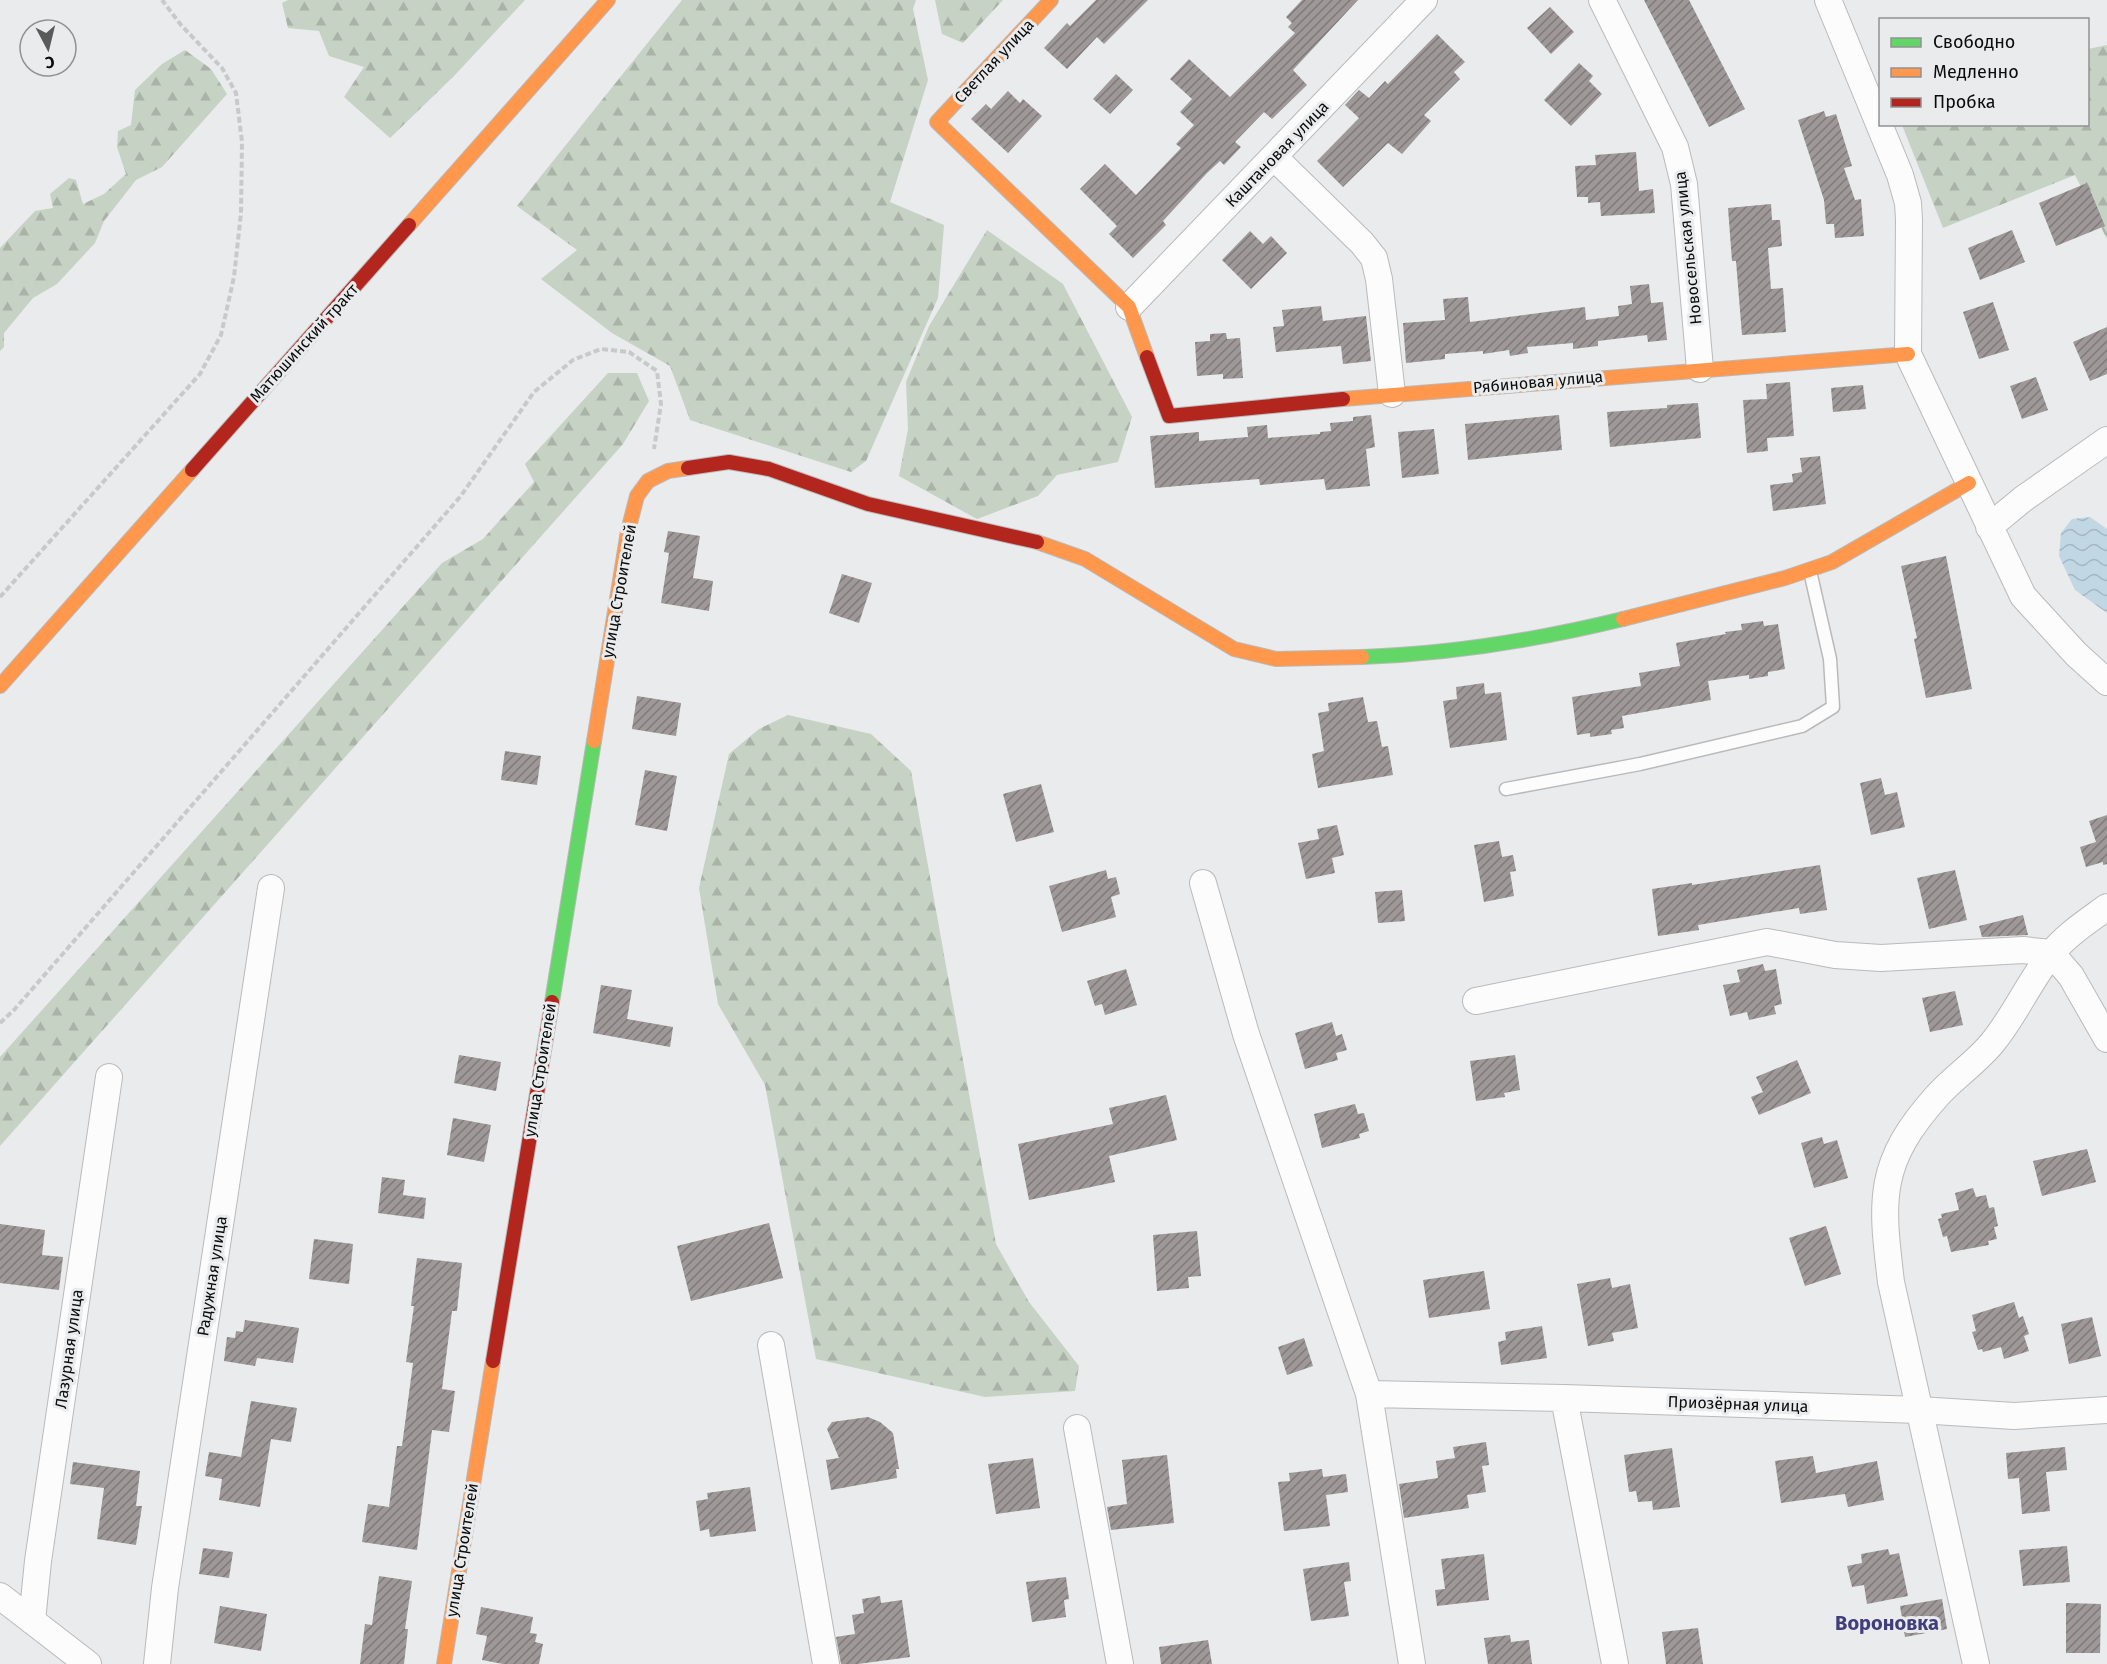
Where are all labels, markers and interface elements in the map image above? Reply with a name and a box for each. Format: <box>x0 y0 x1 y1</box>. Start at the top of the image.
street label: Светлая улица <box>950 15 1038 107</box>
north arrow <box>18 18 78 78</box>
legend <box>1879 18 2089 126</box>
text: Свободно <box>1933 31 2015 53</box>
text: С <box>43 52 55 72</box>
text: Медленно <box>1933 61 2019 83</box>
text: Пробка <box>1933 91 1996 113</box>
street label: Каштановая улица <box>1222 97 1332 211</box>
street label: Новосельская улица <box>1671 170 1705 326</box>
street label: Матюшинский тракт <box>246 279 363 406</box>
street label: Рябиновая улица <box>1472 367 1604 397</box>
street label: улица Строителей <box>598 523 640 659</box>
street label: улица Строителей <box>520 1002 560 1138</box>
street label: Радужная улица <box>193 1215 231 1337</box>
street label: Лазурная улица <box>51 1288 87 1410</box>
street label: Приозёрная улица <box>1667 1392 1809 1416</box>
street label: улица Строителей <box>442 1482 482 1618</box>
district label: Вороновка <box>1835 1611 1939 1635</box>

